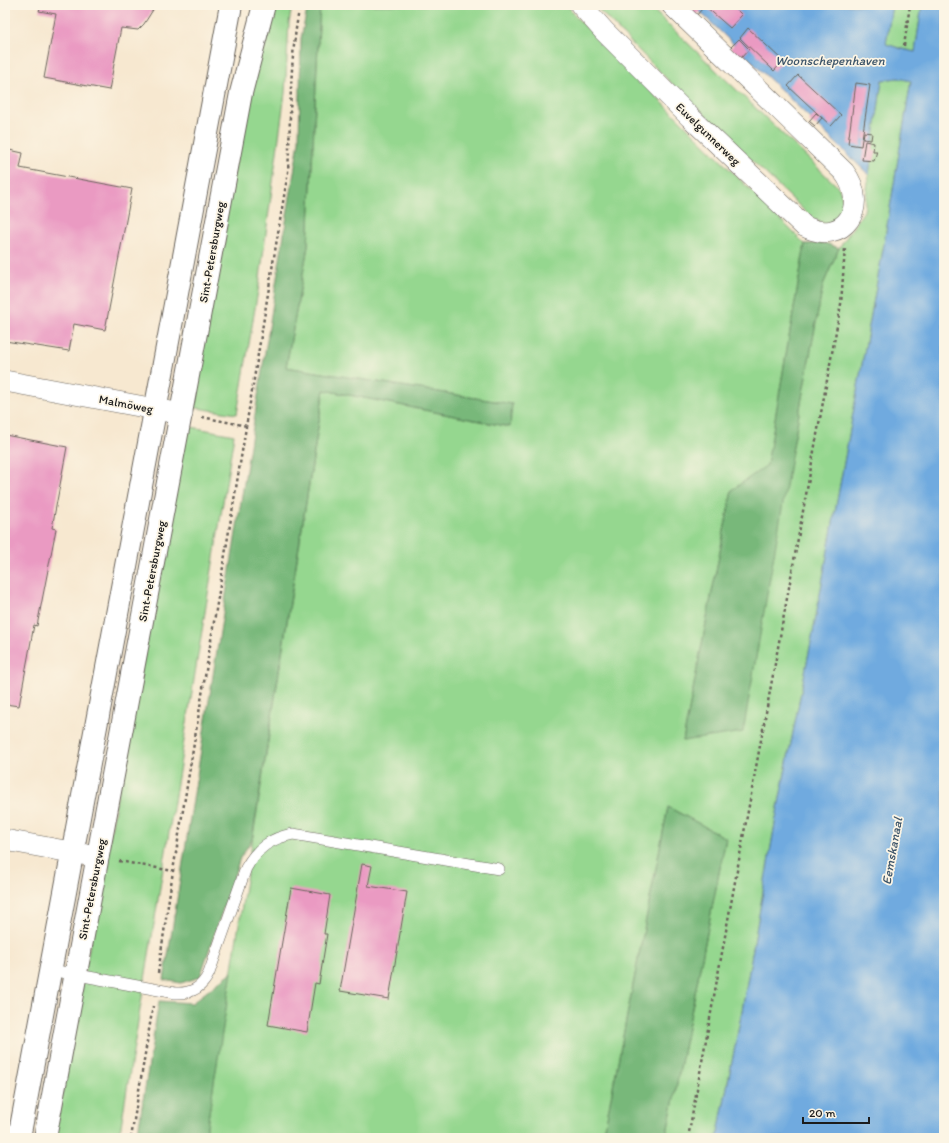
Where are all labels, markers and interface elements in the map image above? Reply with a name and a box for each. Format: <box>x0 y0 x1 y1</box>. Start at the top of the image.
water label: Woonschepenhaven <box>775 53 885 68</box>
street label: Euvelgunnerweg <box>673 100 744 169</box>
street label: Sint-Petersburgweg <box>196 199 228 304</box>
street label: Malmöweg <box>98 392 155 416</box>
street label: Sint-Petersburgweg <box>135 518 169 623</box>
water label: Eemskanaal <box>879 815 905 886</box>
street label: Sint-Petersburgweg <box>75 836 109 941</box>
scale bar <box>803 1099 869 1125</box>
text: 20 m <box>809 1106 836 1120</box>

